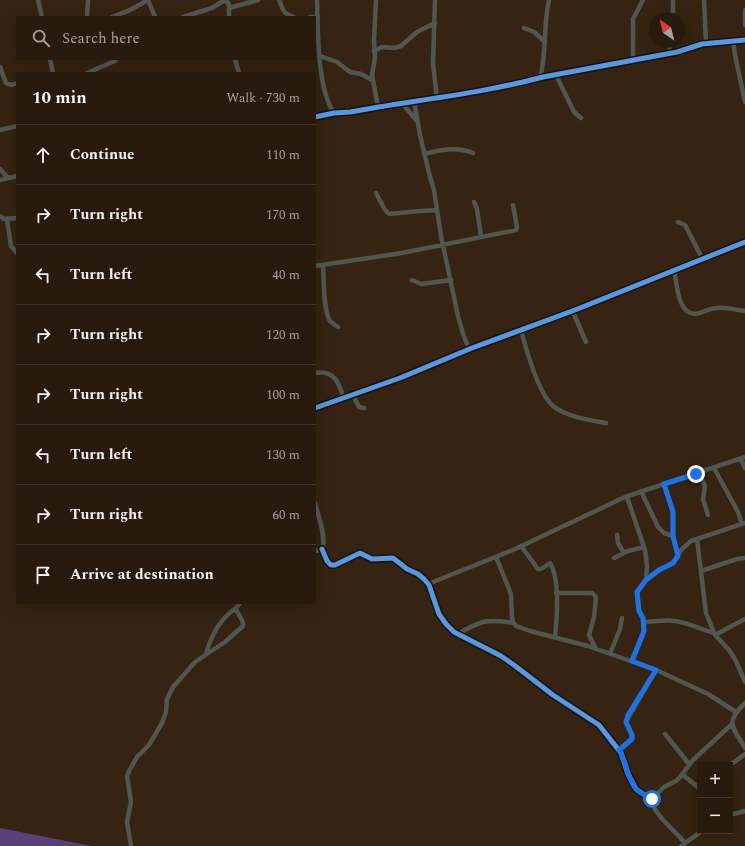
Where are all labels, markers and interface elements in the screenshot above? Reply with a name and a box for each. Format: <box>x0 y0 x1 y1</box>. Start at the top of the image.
north arrow <box>649 12 685 48</box>
search box <box>16 16 316 60</box>
icon: search <box>30 27 52 49</box>
text: Search here <box>62 27 140 50</box>
text: 10 min <box>32 85 87 111</box>
text: Walk · 730 m <box>226 88 300 108</box>
text: Continue <box>70 143 135 166</box>
icon: ahead <box>32 144 54 166</box>
text: 110 m <box>266 145 300 165</box>
text: Turn right <box>70 203 143 226</box>
icon: right <box>32 204 54 226</box>
text: 170 m <box>266 205 300 225</box>
text: Turn left <box>70 263 132 286</box>
icon: left <box>32 264 54 286</box>
text: 40 m <box>273 265 300 285</box>
text: Turn right <box>70 323 143 346</box>
icon: right <box>32 324 54 346</box>
text: 120 m <box>266 325 300 345</box>
text: Turn right <box>70 383 143 406</box>
icon: right <box>32 384 54 406</box>
text: 100 m <box>266 385 300 405</box>
text: Turn left <box>70 443 132 466</box>
icon: left <box>32 444 54 466</box>
text: 130 m <box>266 445 300 465</box>
route end <box>687 465 705 483</box>
text: Turn right <box>70 503 143 526</box>
icon: right <box>32 504 54 526</box>
text: 60 m <box>273 505 300 525</box>
text: Arrive at destination <box>70 563 214 586</box>
icon: arrive <box>32 564 54 586</box>
map controls <box>697 762 733 834</box>
button: + <box>697 762 733 798</box>
route start <box>643 790 661 808</box>
button: − <box>697 798 733 834</box>

